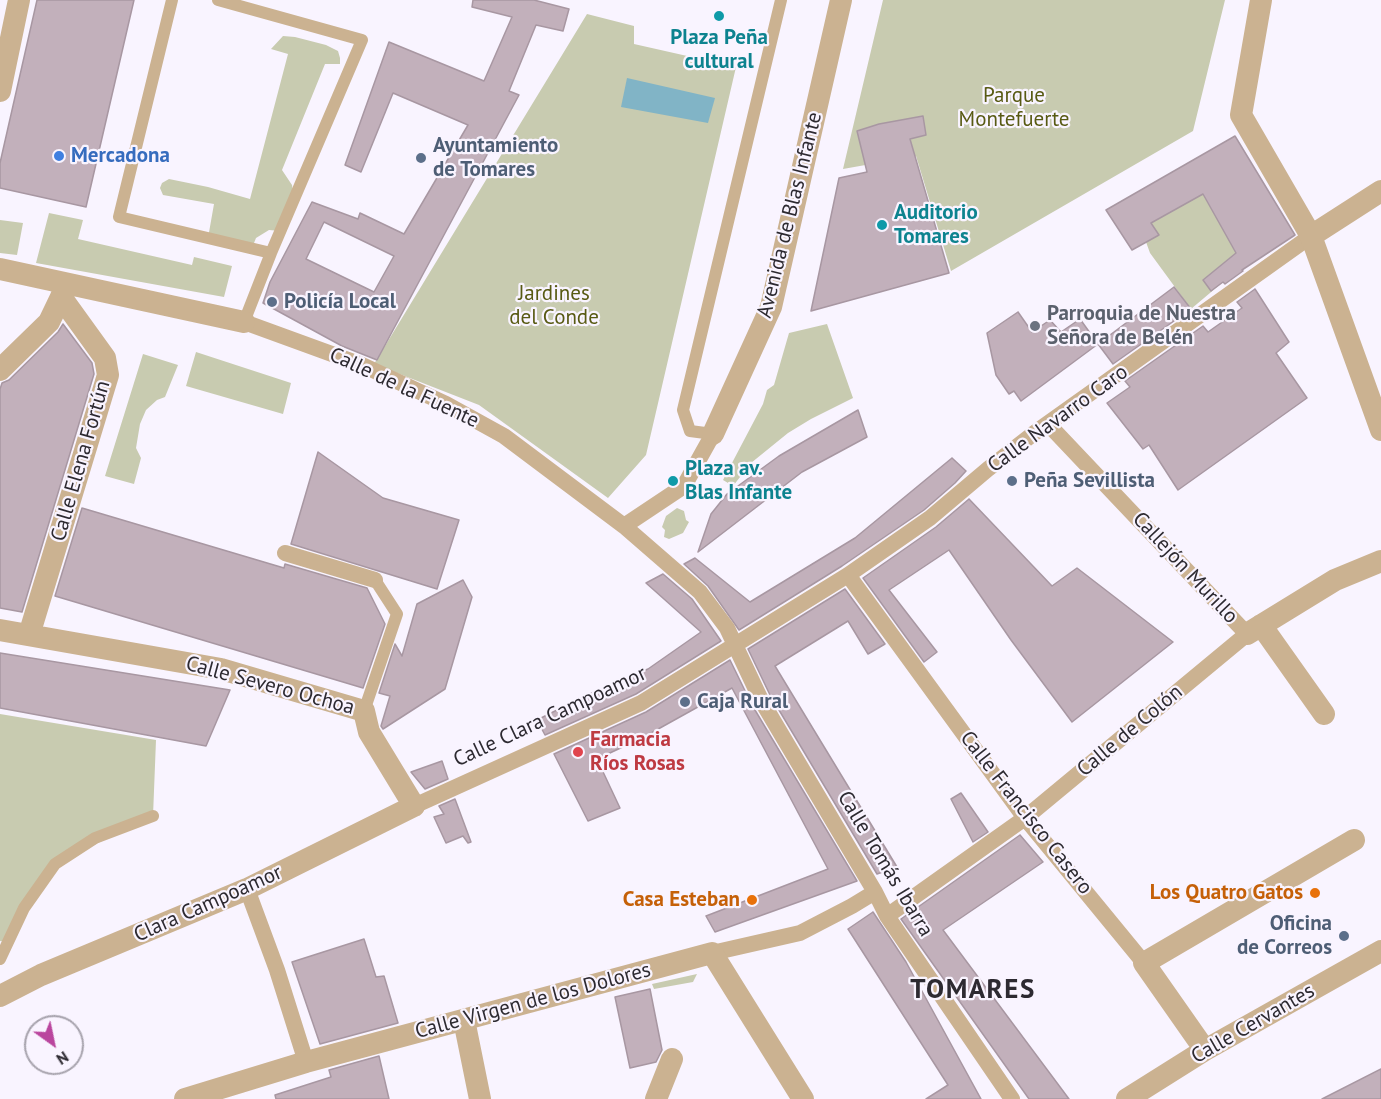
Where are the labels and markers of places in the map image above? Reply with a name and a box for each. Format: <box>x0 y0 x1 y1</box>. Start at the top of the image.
marker: Plaza Peña cultural <box>712 9 726 23</box>
place label: Plaza Peña cultural <box>670 25 768 75</box>
place label: Ayuntamiento de Tomares <box>433 133 558 183</box>
place label: Mercadona <box>71 143 170 169</box>
marker: Mercadona <box>52 149 66 163</box>
marker: Ayuntamiento de Tomares <box>414 151 428 165</box>
place label: Auditorio Tomares <box>894 200 978 250</box>
marker: Auditorio Tomares <box>875 218 889 232</box>
place label: Policía Local <box>284 289 396 315</box>
marker: Policía Local <box>265 295 279 309</box>
place label: Parroquia de Nuestra Señora de Belén <box>1047 301 1236 351</box>
marker: Parroquia de Nuestra Señora de Belén <box>1028 319 1042 333</box>
place label: Plaza av. Blas Infante <box>685 456 792 506</box>
place label: Peña Sevillista <box>1024 468 1155 494</box>
marker: Plaza av. Blas Infante <box>666 474 680 488</box>
marker: Peña Sevillista <box>1005 474 1019 488</box>
place label: Caja Rural <box>697 689 788 715</box>
marker: Caja Rural <box>678 695 692 709</box>
place label: Farmacia Ríos Rosas <box>590 727 685 777</box>
marker: Farmacia Ríos Rosas <box>571 745 585 759</box>
place label: Los Quatro Gatos <box>1150 880 1303 906</box>
marker: Los Quatro Gatos <box>1308 886 1322 900</box>
place label: Casa Esteban <box>623 887 740 913</box>
marker: Casa Esteban <box>745 893 759 907</box>
place label: Oficina de Correos <box>1237 911 1332 961</box>
marker: Oficina de Correos <box>1337 929 1351 943</box>

